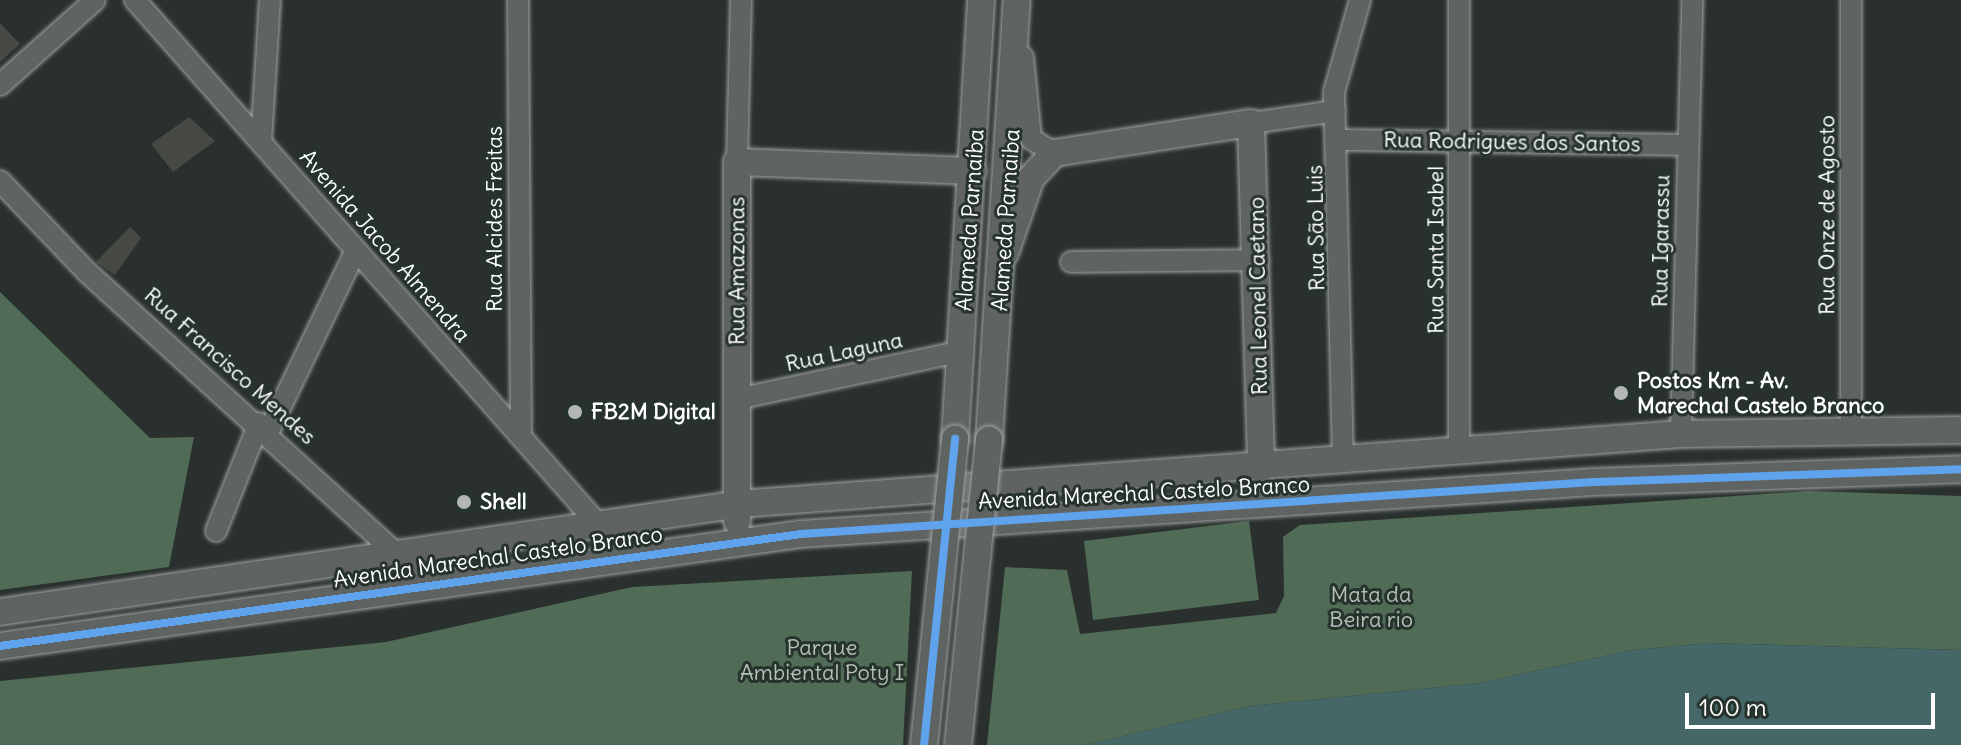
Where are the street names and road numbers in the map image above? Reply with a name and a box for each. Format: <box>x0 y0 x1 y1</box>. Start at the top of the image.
street label: Rua Onze de Agosto <box>1814 115 1840 315</box>
street label: Rua Alcides Freitas <box>482 126 508 312</box>
street label: Rua Rodrigues dos Santos <box>1383 127 1641 157</box>
street label: Alameda Parnaíba <box>950 128 990 312</box>
street label: Alameda Parnaiba <box>986 128 1026 312</box>
street label: Avenida Jacob Almendra <box>294 144 476 348</box>
street label: Rua São Luis <box>1302 165 1330 291</box>
street label: Rua Santa Isabel <box>1423 166 1449 334</box>
street label: Rua Igarassu <box>1647 174 1675 308</box>
street label: Rua Amazonas <box>724 197 750 345</box>
street label: Rua Leonel Caetano <box>1243 197 1273 395</box>
street label: Rua Francisco Mendes <box>139 282 321 450</box>
street label: Rua Laguna <box>783 327 905 377</box>
street label: Avenida Marechal Castelo Branco <box>977 471 1311 515</box>
street label: Avenida Marechal Castelo Branco <box>332 521 664 593</box>

